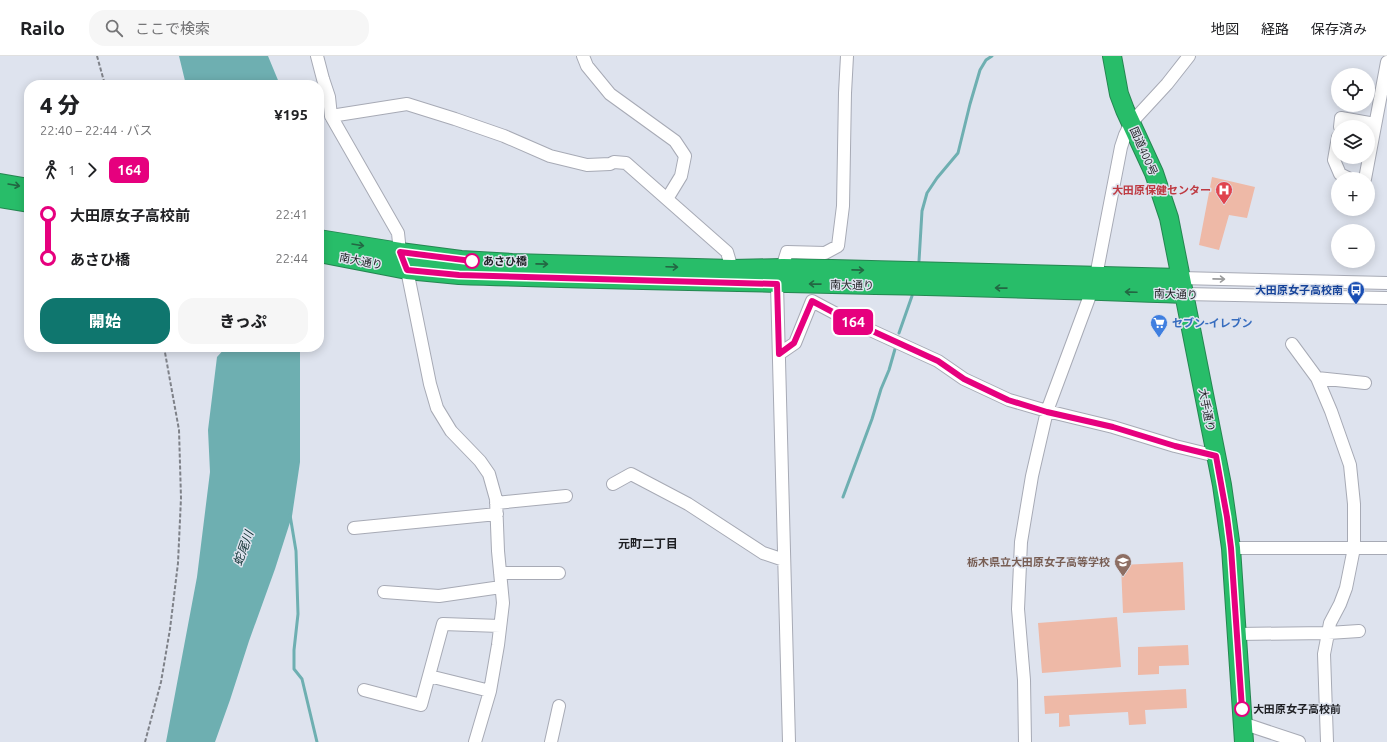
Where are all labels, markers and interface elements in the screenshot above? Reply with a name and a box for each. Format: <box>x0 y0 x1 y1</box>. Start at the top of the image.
search box <box>89 10 369 46</box>
text: Railo <box>20 17 65 39</box>
icon: search <box>103 17 125 39</box>
text: ここで検索 <box>135 20 210 37</box>
text: 地図 <box>1211 21 1239 37</box>
text: 経路 <box>1261 21 1289 37</box>
text: 保存済み <box>1311 21 1367 37</box>
map controls <box>1331 68 1375 268</box>
button: locate <box>1331 68 1375 112</box>
text: 4 分 <box>40 92 80 117</box>
text: ¥195 <box>274 106 308 123</box>
button: layers <box>1331 120 1375 164</box>
text: 22:40 – 22:44 · バス <box>40 123 153 137</box>
street label: 国道400号 <box>1128 125 1160 177</box>
icon: walk <box>40 159 62 181</box>
icon: forward <box>81 159 103 181</box>
text: 164 <box>117 162 141 178</box>
text: 1 <box>68 163 75 177</box>
button: + <box>1331 172 1375 216</box>
hospital icon: 大田原保健センター <box>1214 180 1234 205</box>
one-way arrow <box>8 181 21 189</box>
place label: 大田原保健センター <box>1112 184 1211 196</box>
text: 大田原女子高校前 <box>70 207 190 224</box>
text: 22:41 <box>275 207 308 221</box>
button: − <box>1331 224 1375 268</box>
one-way arrow <box>351 242 364 250</box>
text: あさひ橋 <box>70 251 130 268</box>
text: 22:44 <box>275 251 308 265</box>
street label: 南大通り <box>338 251 384 271</box>
marker: あさひ橋 <box>464 253 480 269</box>
place label: あさひ橋 <box>483 255 527 267</box>
one-way arrow <box>535 260 548 268</box>
one-way arrow <box>665 263 678 271</box>
one-way arrow <box>851 266 864 273</box>
one-way arrow <box>1212 275 1225 283</box>
street label: 南大通り <box>830 279 874 291</box>
bus stop icon: 大田原女子高校南 <box>1346 280 1366 305</box>
one-way arrow <box>809 281 822 288</box>
place label: 大田原女子高校南 <box>1255 284 1343 296</box>
one-way arrow <box>995 285 1008 292</box>
street label: 南大通り <box>1154 287 1198 301</box>
one-way arrow <box>1125 288 1138 296</box>
button: 開始 <box>40 298 170 344</box>
button: きっぷ <box>178 298 308 344</box>
line badge: 164 <box>830 309 876 335</box>
supermarket icon: セブン-イレブン <box>1149 313 1169 338</box>
text: 164 <box>841 314 865 330</box>
place label: セブン-イレブン <box>1172 317 1253 329</box>
street label: 大手通り <box>1197 387 1217 433</box>
water label: 蛇尾川 <box>231 527 256 567</box>
district label: 元町二丁目 <box>618 537 678 550</box>
school or university icon: 栃木県立大田原女子高等学校 <box>1113 552 1133 577</box>
place label: 栃木県立大田原女子高等学校 <box>967 556 1110 568</box>
marker: 大田原女子高校前 <box>1234 701 1250 717</box>
place label: 大田原女子高校前 <box>1253 703 1341 715</box>

